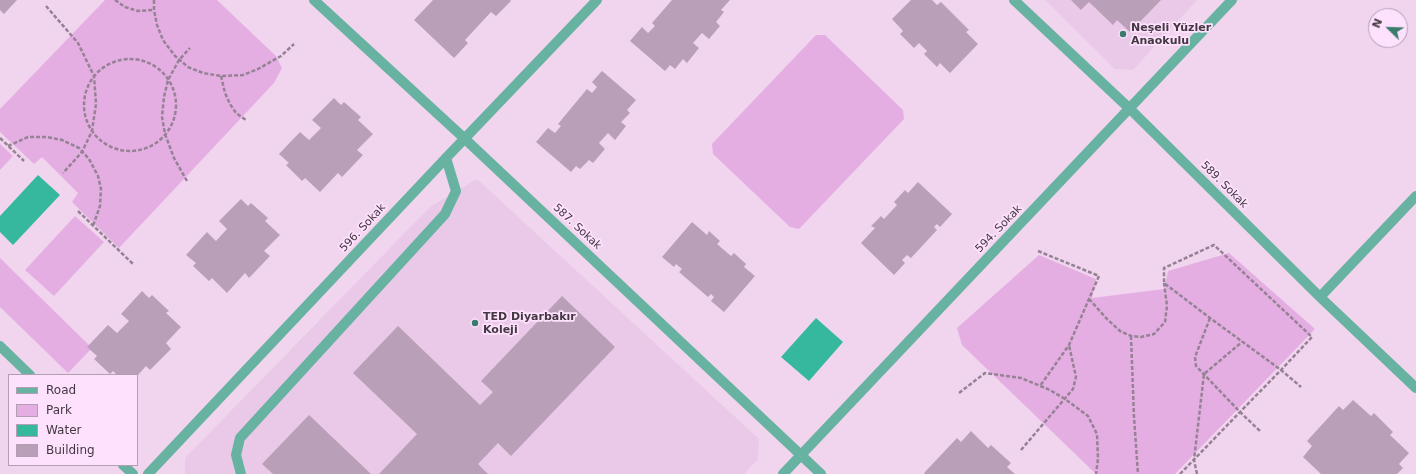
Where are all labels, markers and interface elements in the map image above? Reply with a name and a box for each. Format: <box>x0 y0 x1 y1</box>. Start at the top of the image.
north arrow <box>1368 8 1408 48</box>
text: N <box>1370 17 1385 30</box>
place label: Neşeli Yüzler Anaokulu <box>1131 21 1211 47</box>
marker: Neşeli Yüzler Anaokulu <box>1118 29 1128 39</box>
street label: 589. Sokak <box>1198 159 1250 211</box>
street label: 596. Sokak <box>337 201 389 255</box>
street label: 587. Sokak <box>550 201 604 253</box>
street label: 594. Sokak <box>973 202 1025 256</box>
place label: TED Diyarbakır Koleji <box>483 310 576 336</box>
marker: TED Diyarbakır Koleji <box>470 318 480 328</box>
legend <box>8 374 138 466</box>
text: Road <box>46 383 76 397</box>
text: Park <box>46 403 72 417</box>
text: Water <box>46 423 81 437</box>
text: Building <box>46 443 95 457</box>

